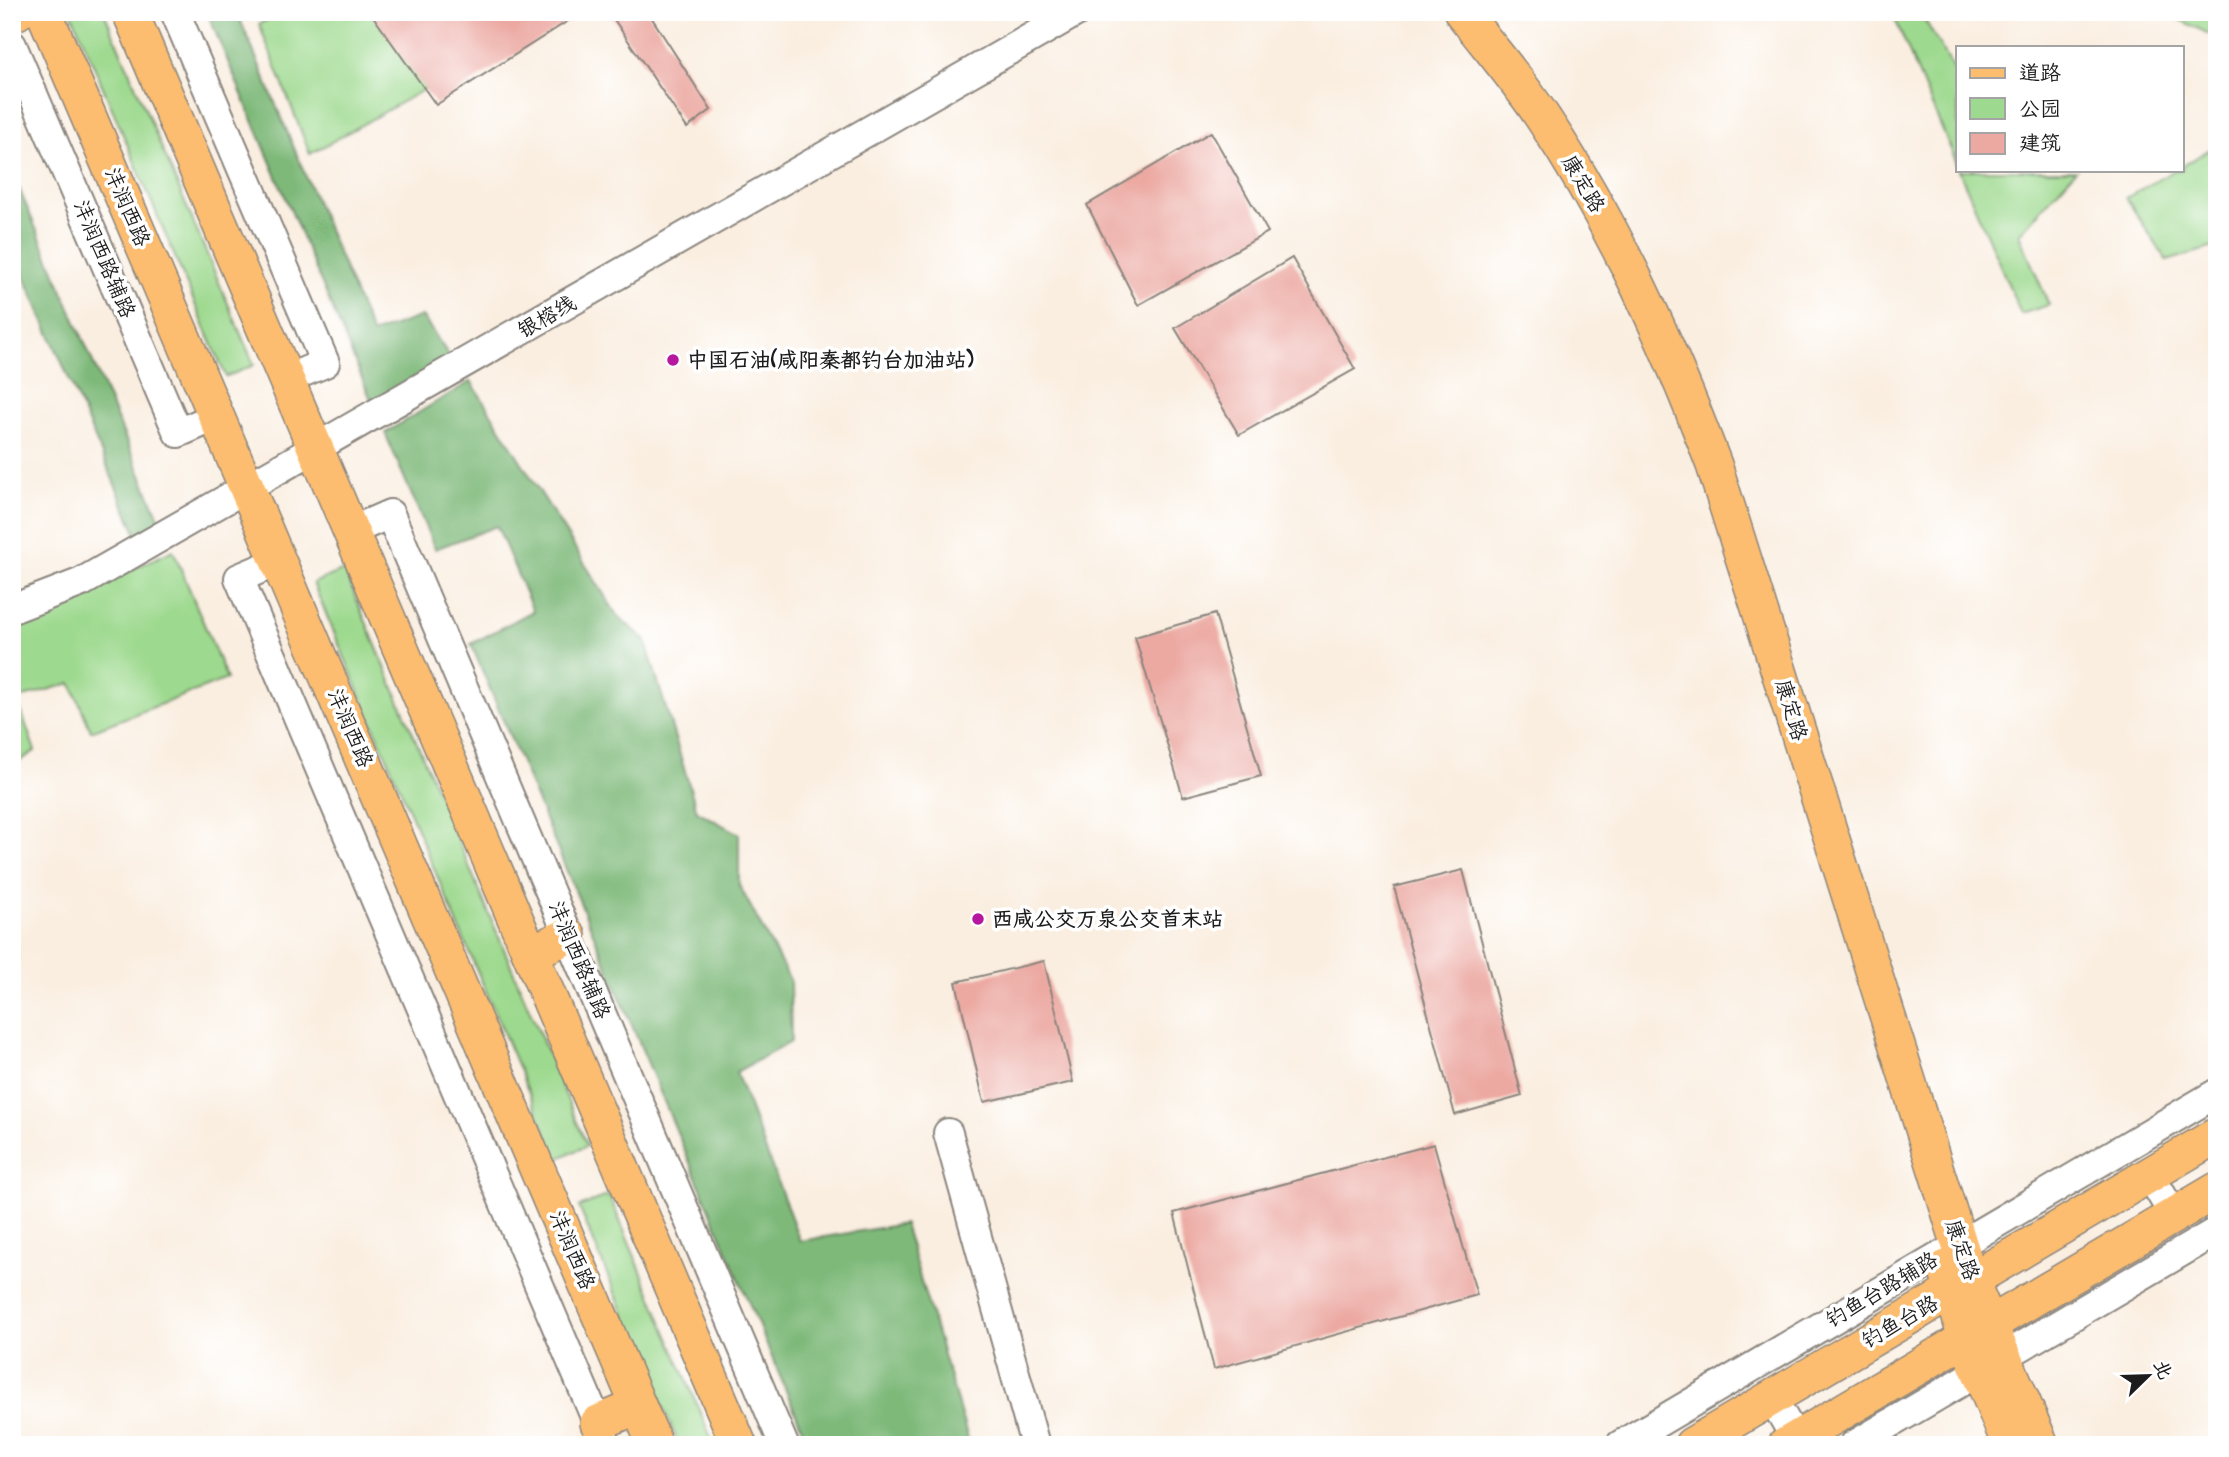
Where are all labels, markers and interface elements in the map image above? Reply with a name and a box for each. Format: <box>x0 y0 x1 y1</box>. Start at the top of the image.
legend <box>1956 46 2184 172</box>
text: 道路 <box>2019 59 2061 88</box>
text: 公园 <box>2019 95 2061 124</box>
text: 建筑 <box>2019 129 2061 158</box>
street label: 康定路 <box>1554 150 1612 218</box>
street label: 沣润西路 <box>97 163 157 251</box>
street label: 沣润西路辅路 <box>66 195 142 323</box>
street label: 银榕线 <box>512 289 582 345</box>
place label: 中国石油(咸阳秦都钓台加油站) <box>687 346 974 375</box>
marker: 中国石油(咸阳秦都钓台加油站) <box>665 352 681 368</box>
street label: 康定路 <box>1768 676 1814 744</box>
street label: 沣润西路 <box>320 684 380 772</box>
street label: 沣润西路辅路 <box>541 896 617 1024</box>
place label: 西咸公交万泉公交首末站 <box>992 905 1223 934</box>
marker: 西咸公交万泉公交首末站 <box>970 911 986 927</box>
street label: 沣润西路 <box>542 1206 602 1294</box>
street label: 康定路 <box>1938 1215 1986 1285</box>
street label: 钓鱼台路辅路 <box>1822 1247 1942 1333</box>
street label: 钓鱼台路 <box>1857 1290 1943 1354</box>
north arrow <box>2114 1342 2184 1412</box>
text: 北 <box>2146 1356 2178 1384</box>

